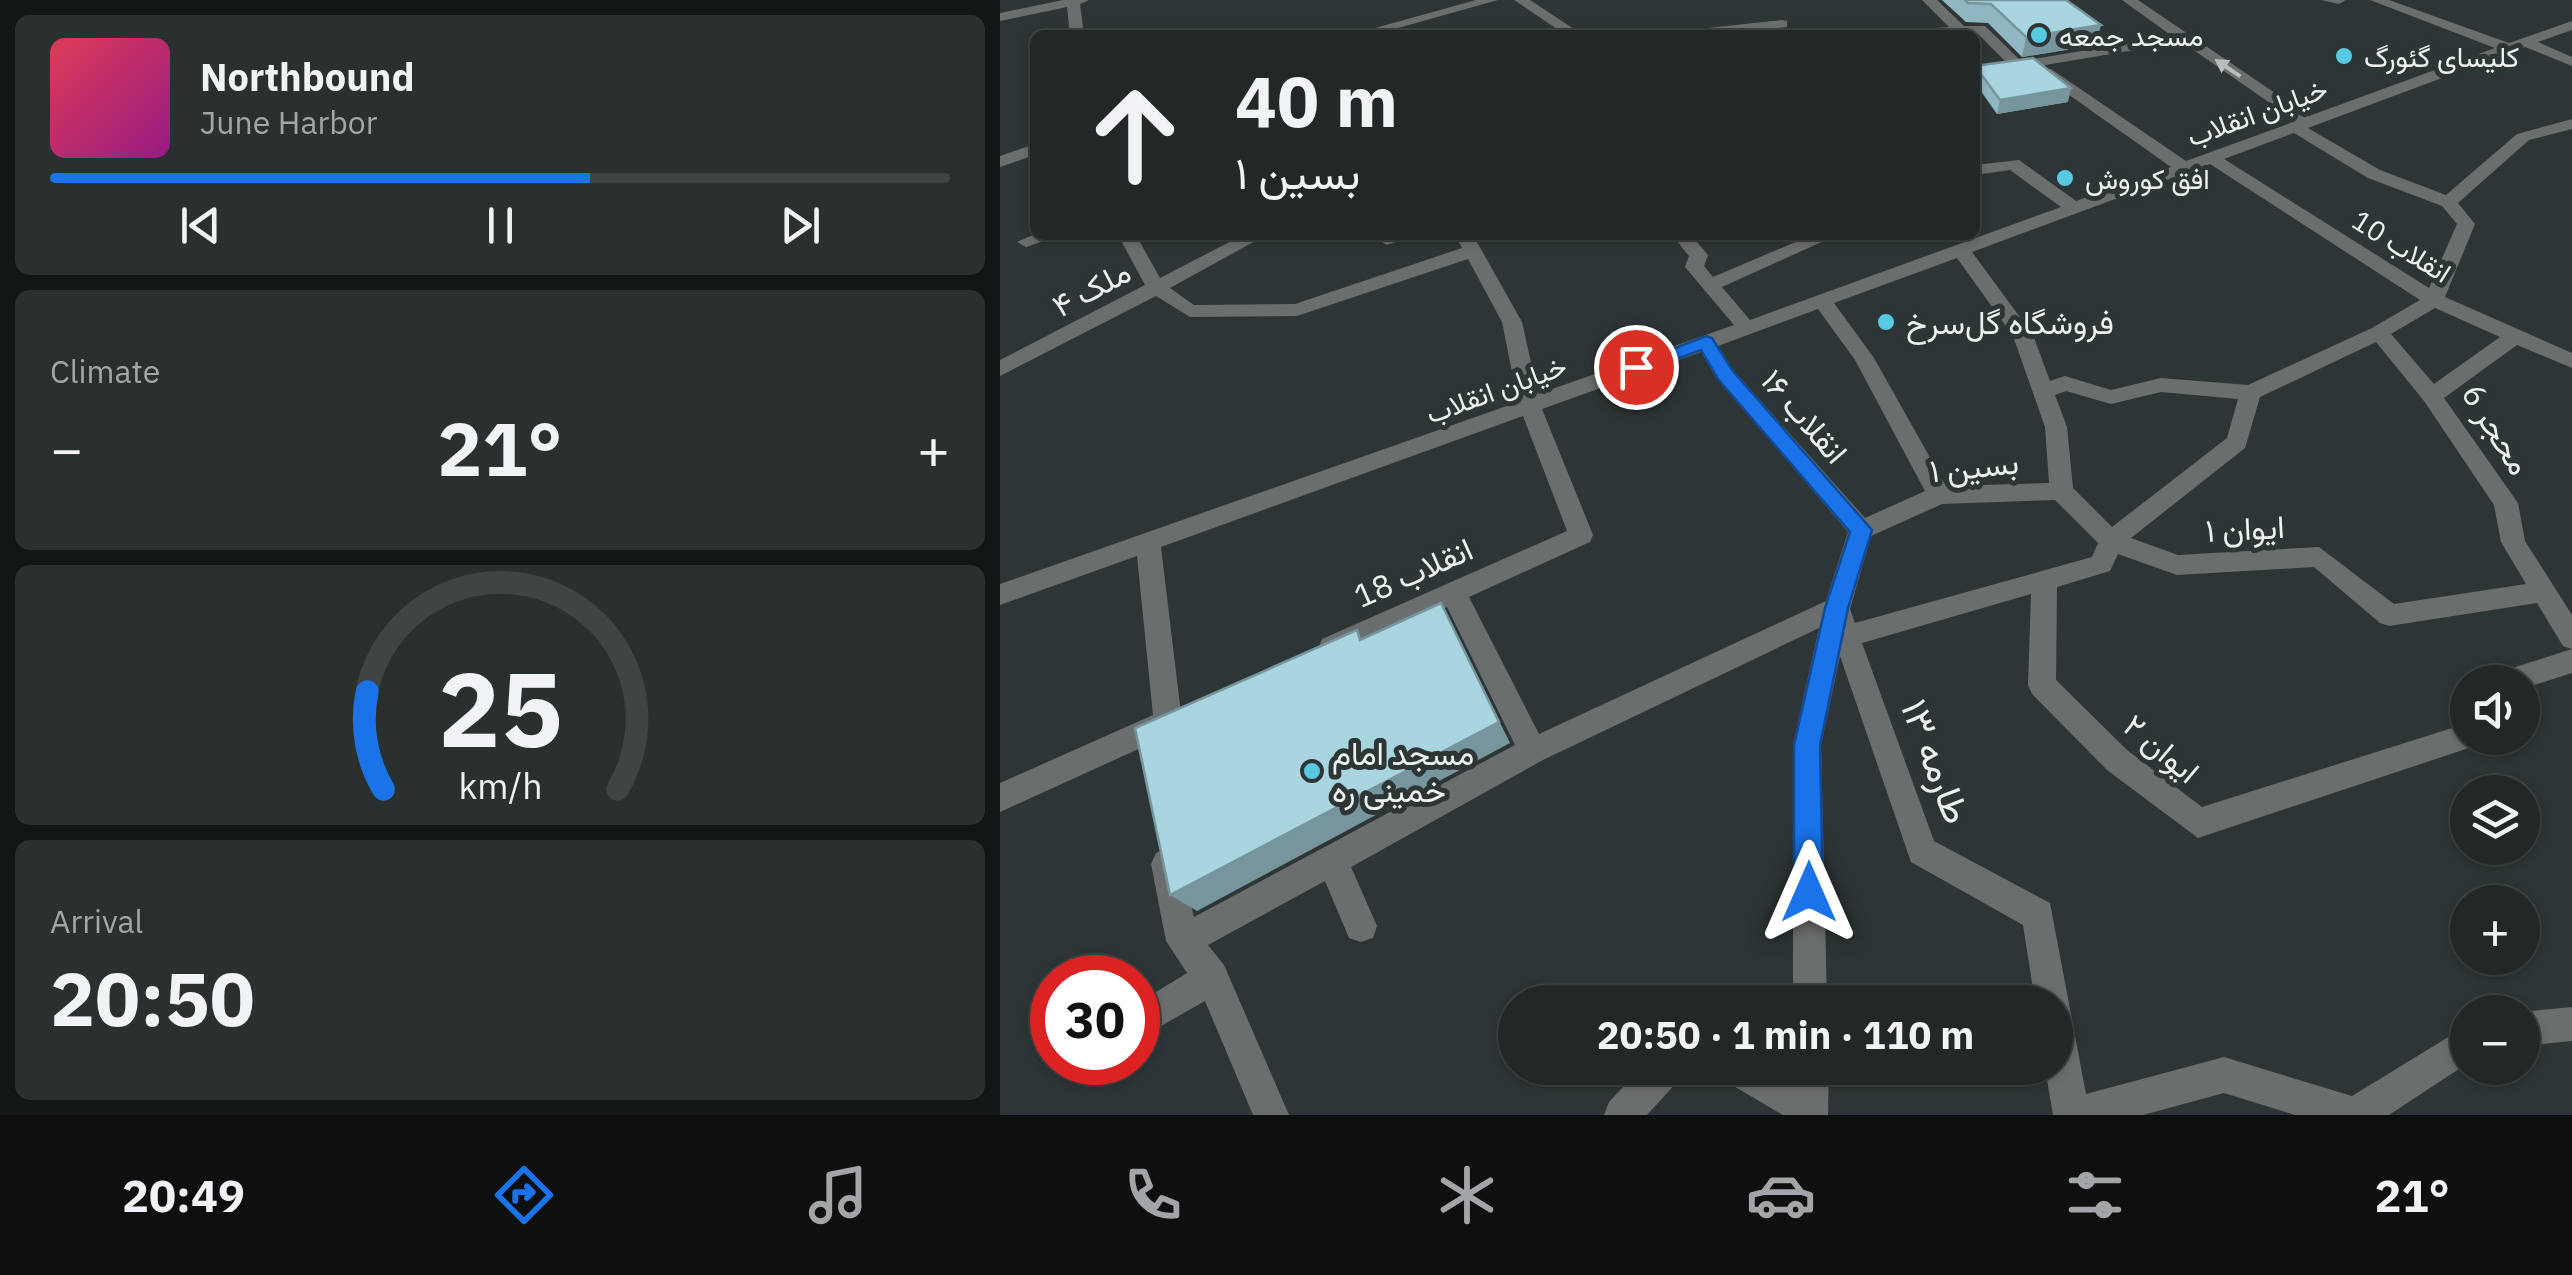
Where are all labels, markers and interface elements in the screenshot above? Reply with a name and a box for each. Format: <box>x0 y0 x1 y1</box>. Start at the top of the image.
place label: مسجد جمعه <box>2059 17 2204 54</box>
marker: مسجد جمعه <box>2028 24 2050 46</box>
place label: کلیسای گئورگ <box>2364 38 2519 75</box>
marker: کلیسای گئورگ <box>2333 45 2355 67</box>
text: Northbound <box>200 52 415 101</box>
text: 40 m <box>1235 55 1398 146</box>
one-way arrow <box>2214 59 2241 78</box>
street label: خیابان انقلاب <box>2182 69 2332 155</box>
icon: ahead <box>1070 70 1200 200</box>
text: June Harbor <box>200 101 377 143</box>
text: بسین ۱ <box>1235 143 1360 201</box>
place label: افق کوروش <box>2085 160 2210 197</box>
marker: افق کوروش <box>2054 167 2076 189</box>
icon: previous <box>173 198 228 253</box>
icon: pause <box>473 198 528 253</box>
icon: next <box>773 198 828 253</box>
street label: انقلاب 10 <box>2346 201 2458 291</box>
street label: ملک ۴ <box>1044 250 1138 326</box>
place label: فروشگاه گل‌سرخ <box>1906 301 2114 345</box>
marker: فروشگاه گل‌سرخ <box>1875 311 1897 333</box>
pin <box>1594 325 1679 410</box>
icon: arrive <box>1609 340 1664 395</box>
street label: خیابان انقلاب <box>1421 346 1571 432</box>
text: Climate <box>50 350 160 392</box>
street label: انقلاب ۱۶ <box>1752 360 1858 472</box>
street label: محجر 6 <box>2453 376 2541 482</box>
text: 21° <box>437 399 563 497</box>
text: − <box>50 413 83 484</box>
text: + <box>917 413 950 484</box>
street label: بسین ۱ <box>1928 440 2020 492</box>
street label: ایوان ۱ <box>2204 505 2286 551</box>
street label: انقلاب 18 <box>1347 527 1479 617</box>
text: 25 <box>438 640 562 776</box>
map controls <box>2450 665 2540 1085</box>
button: sound <box>2450 665 2540 755</box>
street label: طارمه ۱۳ <box>1891 692 1983 830</box>
street label: ایوان ۲ <box>2115 704 2209 792</box>
place label: مسجد امام خمینی ره <box>1332 732 1474 811</box>
marker: مسجد امام خمینی ره <box>1301 760 1323 782</box>
text: km/h <box>458 762 542 809</box>
button: layers <box>2450 775 2540 865</box>
position arrow <box>1757 840 1861 944</box>
button: + <box>2450 885 2540 975</box>
text: Arrival <box>50 900 143 942</box>
text: 20:50 <box>50 949 255 1047</box>
speed limit sign: 30 <box>1030 955 1160 1085</box>
button: − <box>2450 995 2540 1085</box>
text: 20:50 · 1 min · 110 m <box>1597 1010 1974 1059</box>
icon: directions <box>489 1160 559 1230</box>
icon: music <box>803 1160 873 1230</box>
icon: phone <box>1118 1160 1188 1230</box>
icon: climate <box>1432 1160 1502 1230</box>
icon: car <box>1746 1160 1816 1230</box>
icon: filters <box>2060 1160 2130 1230</box>
text: 20:49 <box>122 1166 245 1224</box>
text: 21° <box>2375 1166 2450 1224</box>

